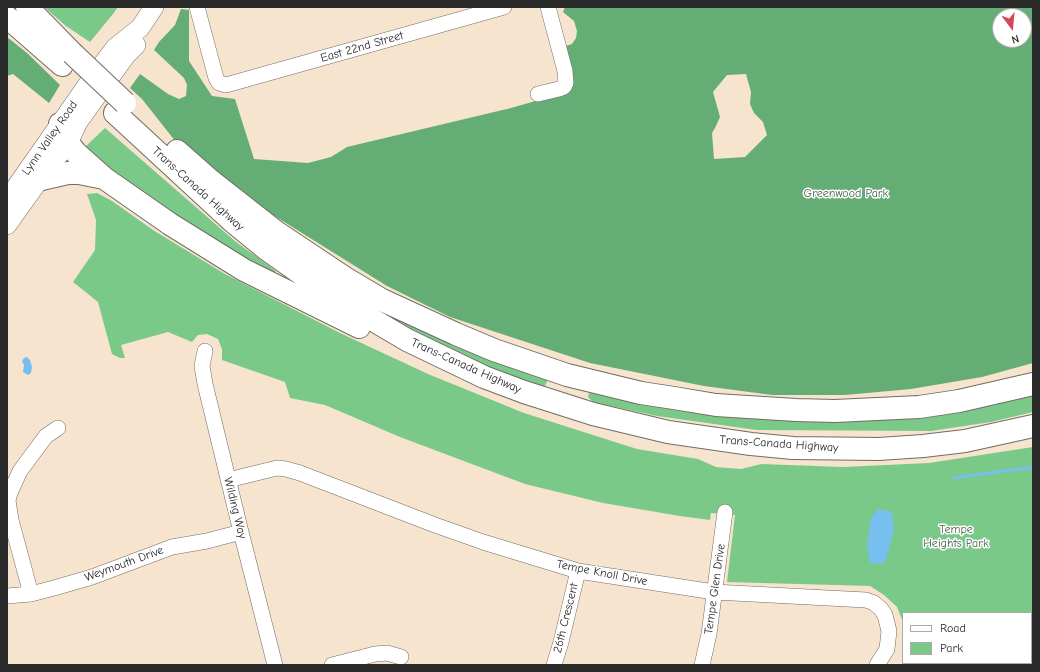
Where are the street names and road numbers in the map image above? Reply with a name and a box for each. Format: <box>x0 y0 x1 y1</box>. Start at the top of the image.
street label: East 22nd Street <box>319 28 405 66</box>
street label: Lynn Valley Road <box>19 98 81 178</box>
street label: Trans-Canada Highway <box>149 144 247 234</box>
street label: Trans-Canada Highway <box>409 335 523 397</box>
street label: Trans-Canada Highway <box>719 433 839 455</box>
street label: Wilding Way <box>220 476 250 540</box>
street label: Weymouth Drive <box>83 543 165 585</box>
street label: Tempe Glen Drive <box>702 543 728 635</box>
street label: Tempe Knoll Drive <box>555 557 649 589</box>
street label: 26th Crescent <box>550 582 582 654</box>

